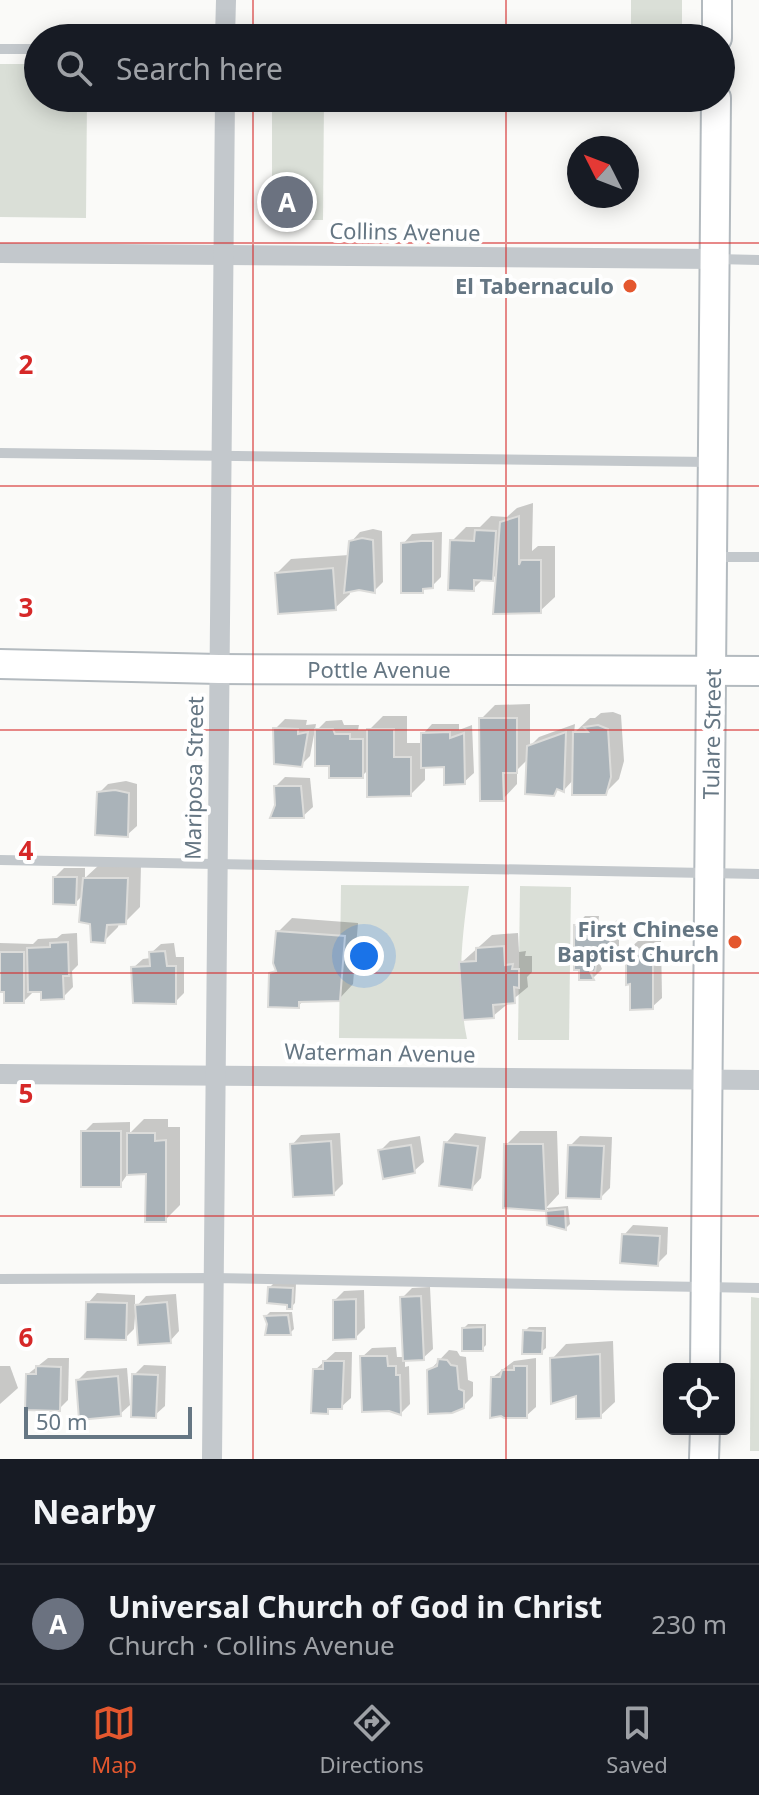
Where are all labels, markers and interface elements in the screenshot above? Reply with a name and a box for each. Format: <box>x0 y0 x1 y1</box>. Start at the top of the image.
search box <box>24 24 735 112</box>
icon: search <box>52 46 96 90</box>
text: Search here <box>116 48 283 89</box>
north arrow <box>567 136 639 208</box>
pin: A <box>261 172 313 232</box>
street label: Collins Avenue <box>329 215 481 247</box>
place label: El Tabernaculo <box>455 270 614 300</box>
marker: El Tabernaculo <box>621 277 639 295</box>
text: 2 <box>19 346 34 382</box>
text: 3 <box>19 589 33 625</box>
street label: Pottle Avenue <box>307 654 451 684</box>
street label: Tulare Street <box>695 668 727 800</box>
street label: Mariposa Street <box>177 696 209 860</box>
text: 4 <box>19 832 34 868</box>
place label: First Chinese Baptist Church <box>557 913 719 968</box>
marker: First Chinese Baptist Church <box>726 933 744 951</box>
your location <box>344 936 384 976</box>
street label: Waterman Avenue <box>284 1035 476 1069</box>
text: 5 <box>19 1075 33 1111</box>
text: 6 <box>19 1319 34 1355</box>
map controls <box>663 1363 735 1435</box>
button: locate <box>663 1363 735 1435</box>
scale bar <box>24 1403 192 1439</box>
text: 50 m <box>36 1406 87 1436</box>
text: Nearby <box>32 1488 156 1534</box>
text: Universal Church of God in Christ <box>108 1586 602 1627</box>
text: A <box>49 1606 67 1642</box>
text: 230 m <box>651 1606 727 1642</box>
text: Church · Collins Avenue <box>108 1627 395 1663</box>
tab: Map <box>91 1701 137 1779</box>
tab: Directions <box>319 1701 424 1779</box>
tab: Saved <box>606 1701 668 1779</box>

